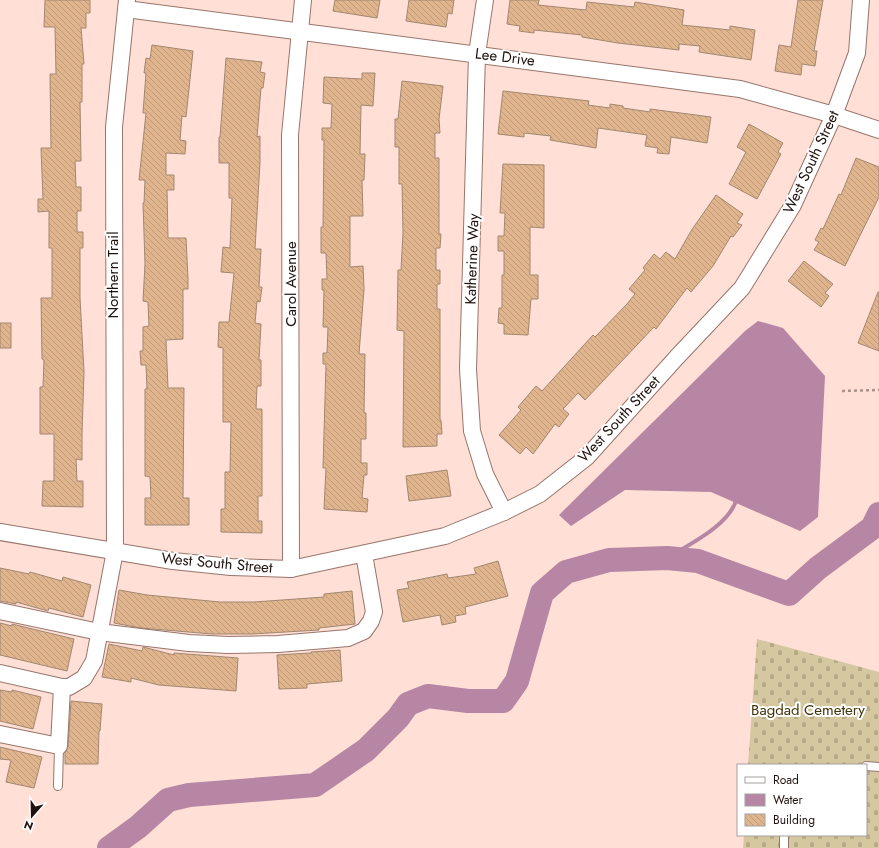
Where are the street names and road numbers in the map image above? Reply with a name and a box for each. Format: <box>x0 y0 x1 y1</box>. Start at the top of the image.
street label: Lee Drive <box>474 42 536 72</box>
street label: West South Street <box>777 106 845 217</box>
street label: Katherine Way <box>459 213 485 305</box>
street label: Northern Trail <box>102 231 124 319</box>
street label: Carol Avenue <box>280 241 302 327</box>
street label: West South Street <box>573 370 665 467</box>
street label: West South Street <box>160 547 274 579</box>

